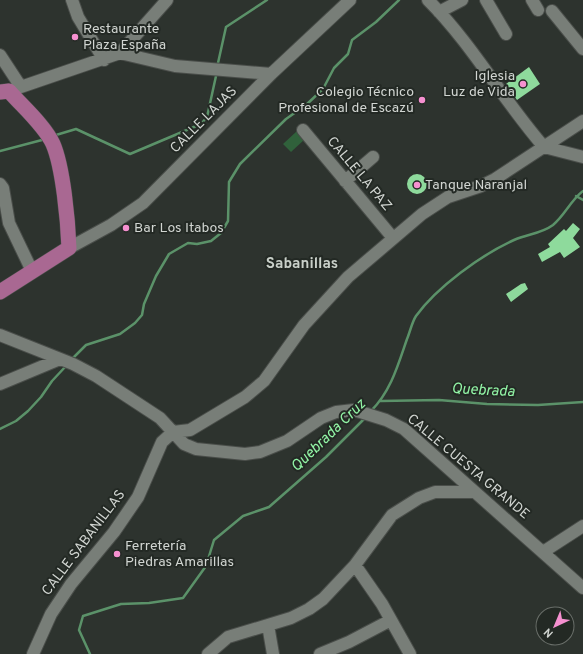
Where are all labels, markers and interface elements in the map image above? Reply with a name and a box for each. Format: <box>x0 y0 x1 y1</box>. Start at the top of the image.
place label: Restaurante Plaza España <box>83 21 166 54</box>
marker: Restaurante Plaza España <box>70 32 80 42</box>
place label: Iglesia Luz de Vida <box>443 68 515 101</box>
marker: Iglesia Luz de Vida <box>518 79 528 89</box>
street label: CALLE LAJAS <box>167 83 241 157</box>
place label: Colegio Técnico Profesional de Escazú <box>278 84 414 117</box>
marker: Colegio Técnico Profesional de Escazú <box>417 95 427 105</box>
street label: CALLE LA PAZ <box>323 133 395 215</box>
place label: Tanque Naranjal <box>425 177 527 194</box>
marker: Tanque Naranjal <box>412 180 422 190</box>
place label: Bar Los Itabos <box>134 220 224 237</box>
marker: Bar Los Itabos <box>121 223 131 233</box>
district label: Sabanillas <box>266 255 338 274</box>
water label: Quebrada <box>451 380 515 402</box>
water label: Quebrada Cruz <box>287 395 371 477</box>
street label: CALLE CUESTA GRANDE <box>403 411 533 523</box>
street label: CALLE SABANILLAS <box>39 487 129 599</box>
place label: Ferretería Piedras Amarillas <box>125 538 234 571</box>
marker: Ferretería Piedras Amarillas <box>112 549 122 559</box>
north arrow <box>535 606 575 646</box>
text: N <box>541 625 556 640</box>

